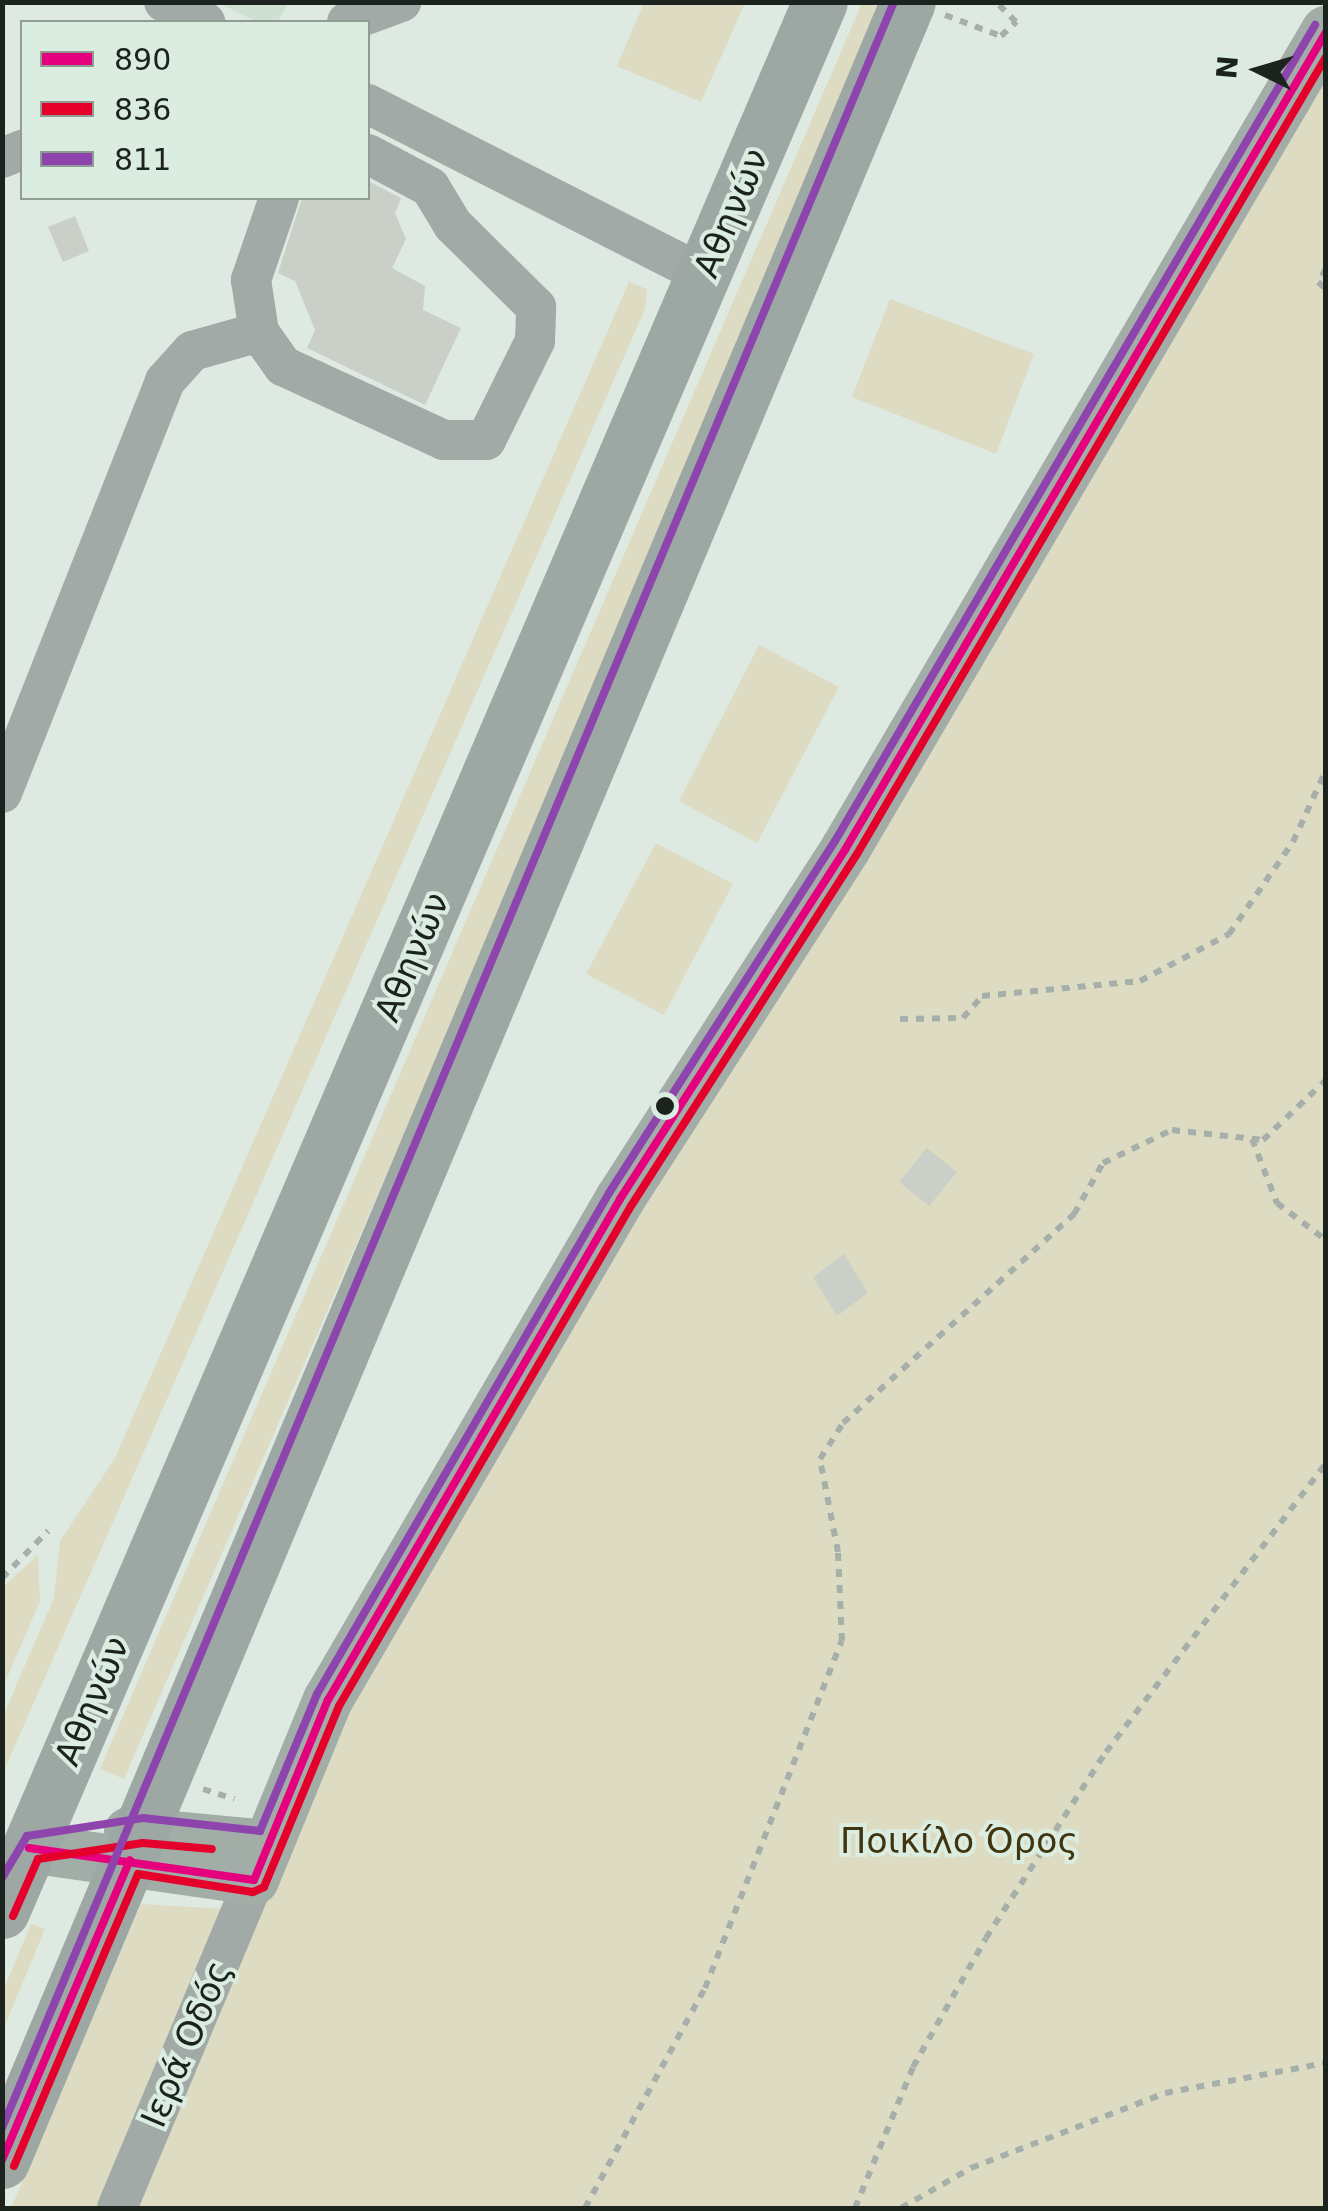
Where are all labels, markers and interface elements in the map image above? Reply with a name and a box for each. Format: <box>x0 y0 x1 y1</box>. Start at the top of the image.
legend <box>20 20 370 200</box>
north arrow <box>1208 20 1308 120</box>
text: 890 <box>114 42 171 77</box>
text: N <box>1210 54 1245 80</box>
text: 836 <box>114 92 171 127</box>
text: 811 <box>114 142 171 177</box>
street label: Αθηνών <box>685 142 777 284</box>
street label: Αθηνών <box>366 886 458 1028</box>
unlabelled marker <box>655 1096 675 1116</box>
street label: Αθηνών <box>46 1630 138 1772</box>
park label: Ποικίλο Όρος <box>840 1820 1078 1862</box>
street label: Ιερά Οδός <box>132 1955 240 2133</box>

